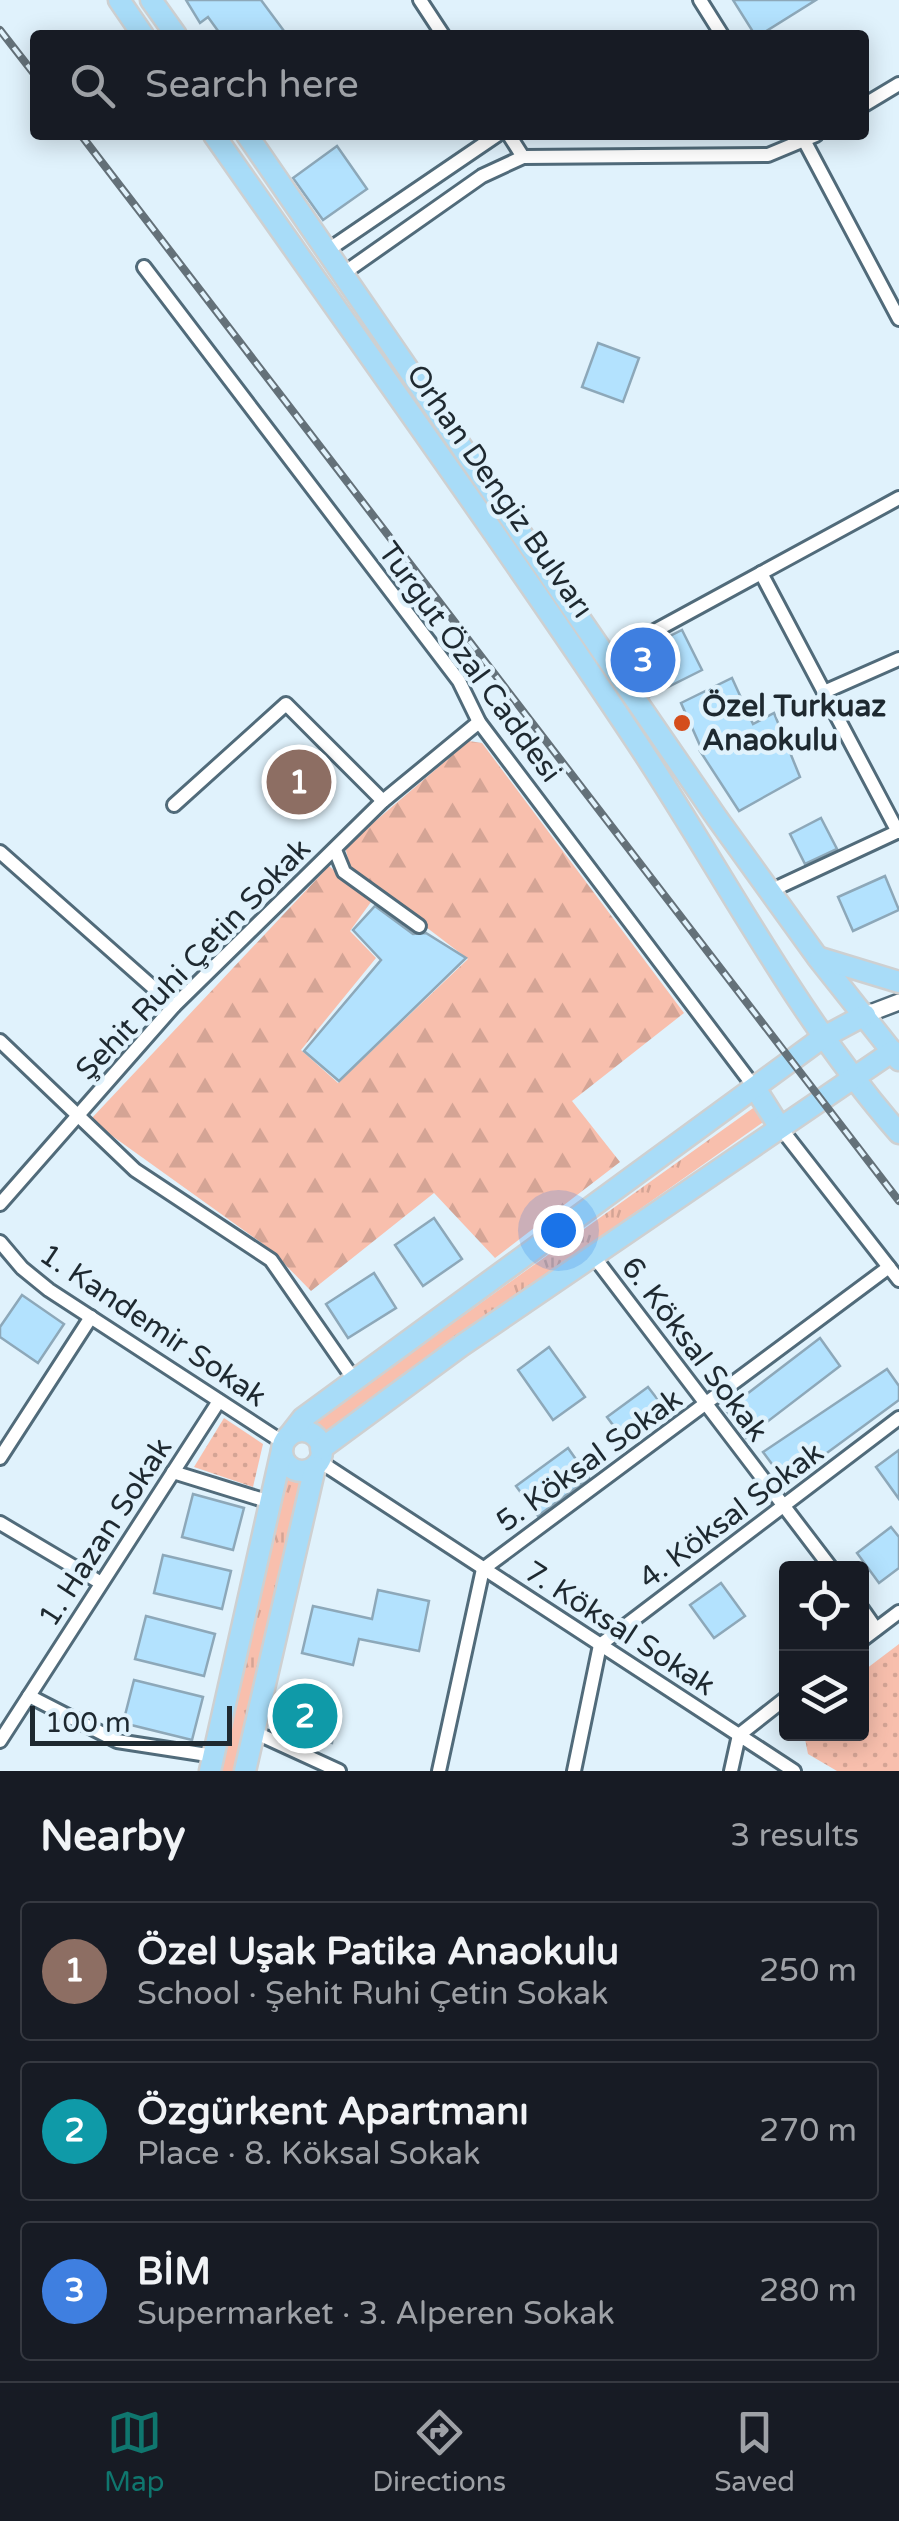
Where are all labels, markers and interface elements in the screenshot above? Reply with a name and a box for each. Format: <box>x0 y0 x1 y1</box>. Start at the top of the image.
search box <box>30 30 869 140</box>
icon: search <box>65 58 120 113</box>
text: Search here <box>145 62 359 108</box>
street label: Orhan Dengiz Bulvarı <box>398 357 601 625</box>
street label: Turgut Özal Caddesi <box>370 535 569 790</box>
pin: 3 <box>610 622 676 698</box>
place label: Özel Turkuaz Anaokulu <box>702 688 886 759</box>
marker: Özel Turkuaz Anaokulu <box>671 712 693 734</box>
pin: 1 <box>266 744 332 820</box>
street label: Şehit Ruhi Çetin Sokak <box>68 831 318 1088</box>
your location <box>533 1205 584 1256</box>
street label: 1. Kandemir Sokak <box>32 1236 273 1415</box>
street label: 6. Köksal Sokak <box>613 1250 776 1449</box>
street label: 5. Köksal Sokak <box>489 1380 690 1540</box>
street label: 1. Hazan Sokak <box>31 1431 180 1634</box>
street label: 4. Köksal Sokak <box>632 1434 831 1597</box>
street label: 7. Köksal Sokak <box>517 1553 722 1704</box>
map controls <box>779 1561 869 1741</box>
button: locate <box>779 1561 869 1651</box>
button: layers <box>779 1651 869 1741</box>
pin: 2 <box>272 1678 338 1754</box>
scale bar <box>30 1701 232 1746</box>
text: 100 m <box>45 1706 131 1740</box>
text: Nearby <box>40 1811 185 1862</box>
text: 3 results <box>730 1817 859 1855</box>
text: Özel Uşak Patika Anaokulu <box>137 1929 619 1975</box>
text: 1 <box>64 1952 85 1990</box>
text: 250 m <box>759 1952 857 1990</box>
text: School · Şehit Ruhi Çetin Sokak <box>137 1975 609 2013</box>
text: Özgürkent Apartmanı <box>137 2089 529 2135</box>
text: 2 <box>64 2112 85 2150</box>
text: 270 m <box>759 2112 857 2150</box>
text: Place · 8. Köksal Sokak <box>137 2135 481 2173</box>
text: BİM <box>137 2249 211 2295</box>
text: 3 <box>64 2272 85 2310</box>
text: 280 m <box>759 2272 857 2310</box>
text: Supermarket · 3. Alperen Sokak <box>137 2295 615 2333</box>
tab: Map <box>104 2405 164 2499</box>
tab: Directions <box>372 2405 506 2499</box>
tab: Saved <box>714 2405 795 2499</box>

